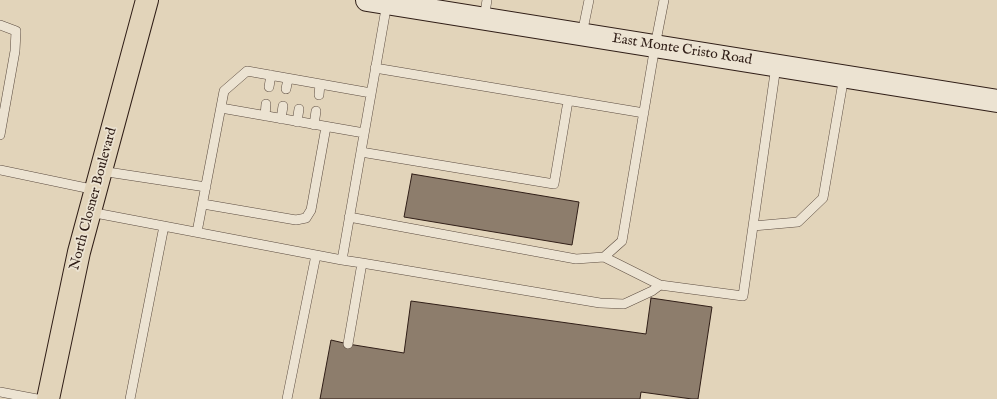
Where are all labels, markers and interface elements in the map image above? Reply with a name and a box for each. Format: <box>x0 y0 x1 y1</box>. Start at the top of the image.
street label: East Monte Cristo Road <box>611 31 753 69</box>
street label: North Closner Boulevard <box>67 126 121 272</box>

